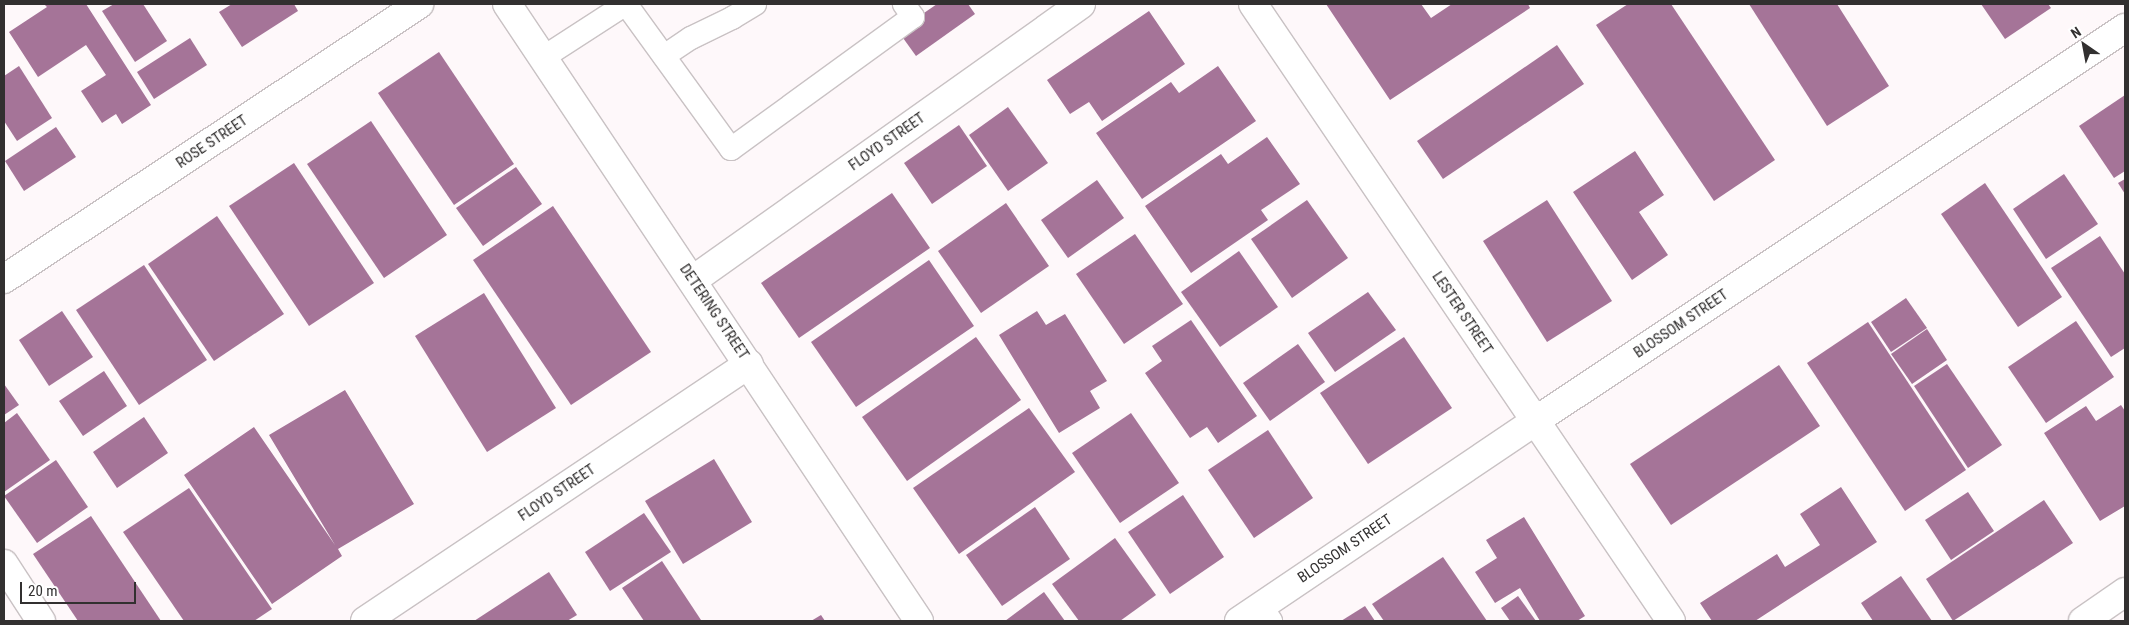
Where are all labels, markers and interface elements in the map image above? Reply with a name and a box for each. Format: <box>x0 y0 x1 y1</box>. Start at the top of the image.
north arrow <box>2059 20 2109 70</box>
text: N <box>2068 23 2084 41</box>
street label: FLOYD STREET <box>845 109 929 175</box>
street label: ROSE STREET <box>173 112 251 172</box>
street label: DETERING STREET <box>675 261 753 363</box>
street label: LESTER STREET <box>1428 268 1496 358</box>
street label: BLOSSOM STREET <box>1631 286 1731 362</box>
street label: FLOYD STREET <box>515 461 599 525</box>
street label: BLOSSOM STREET <box>1295 511 1395 587</box>
scale bar <box>22 572 139 604</box>
text: 20 m <box>28 582 58 600</box>

